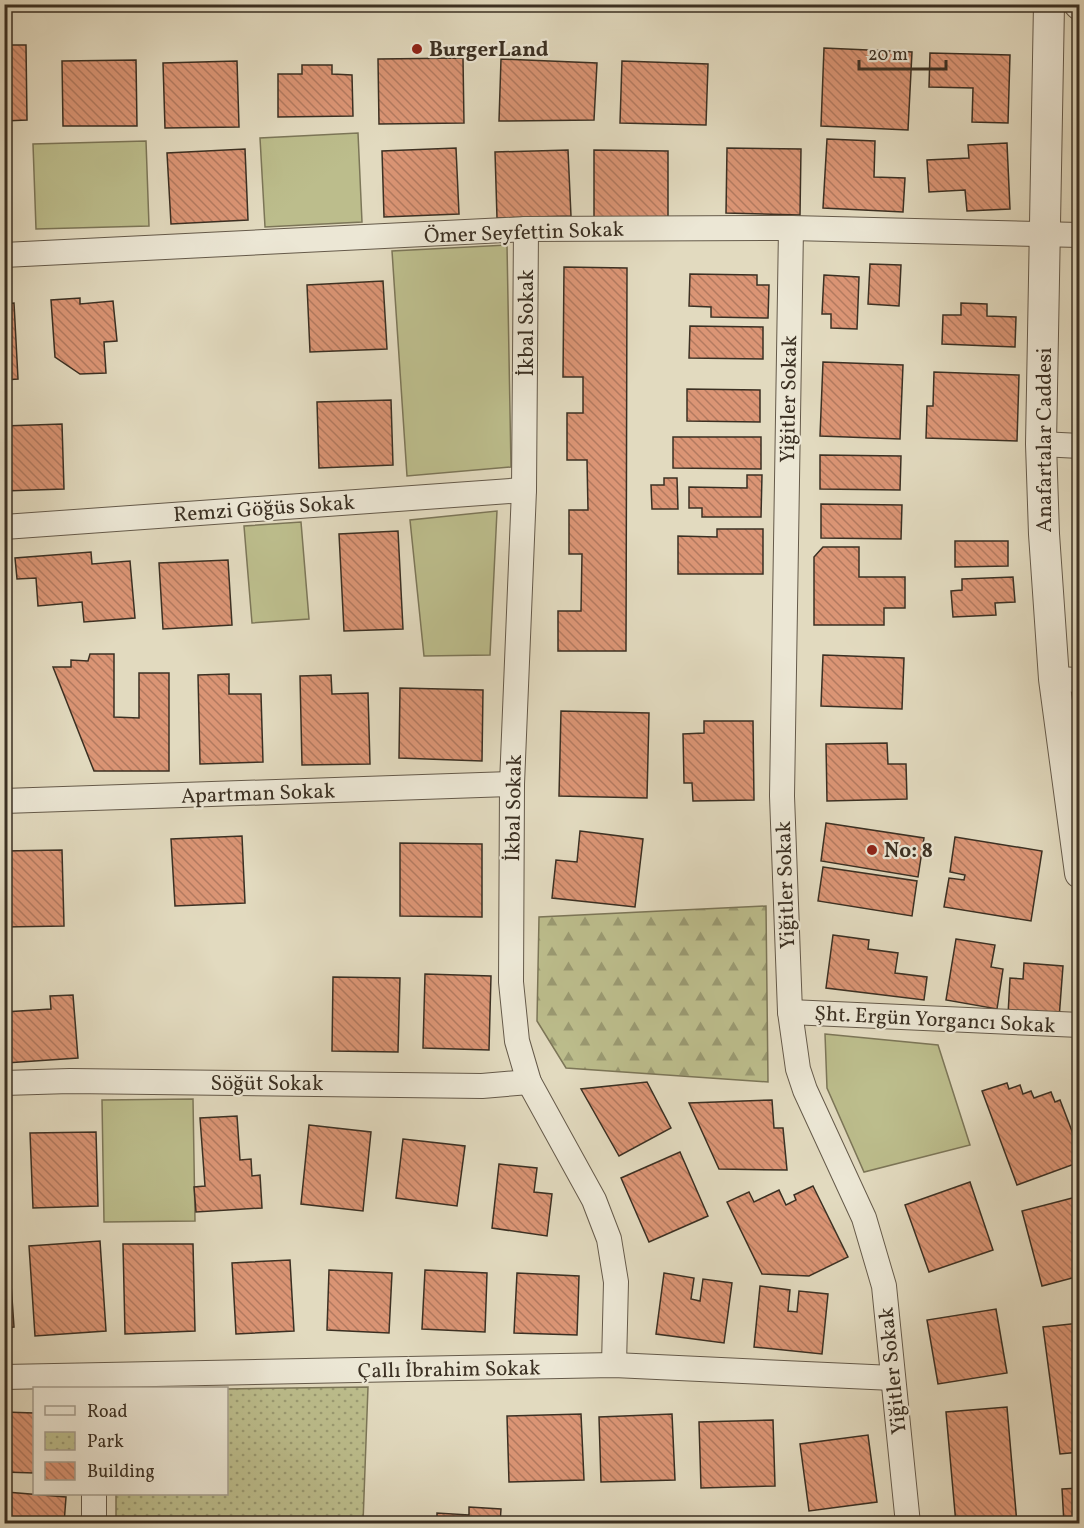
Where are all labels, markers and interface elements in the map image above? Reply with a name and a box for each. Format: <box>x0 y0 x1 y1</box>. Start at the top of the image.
scale bar <box>859 33 946 71</box>
place label: BurgerLand <box>429 36 549 65</box>
marker: BurgerLand <box>410 42 424 56</box>
text: 20 m <box>868 43 908 68</box>
street label: Ömer Seyfettin Sokak <box>423 215 625 251</box>
street label: İkbal Sokak <box>513 269 542 377</box>
street label: Yiğitler Sokak <box>774 334 805 463</box>
street label: Anafartalar Caddesi <box>1031 348 1060 532</box>
street label: Remzi Göğüs Sokak <box>172 489 356 530</box>
street label: İkbal Sokak <box>499 754 530 862</box>
street label: Apartman Sokak <box>180 777 336 812</box>
street label: Yiğitler Sokak <box>770 820 803 949</box>
place label: No: 8 <box>884 837 933 866</box>
marker: No: 8 <box>865 843 879 857</box>
street label: Şht. Ergün Yorgancı Sokak <box>814 1000 1057 1041</box>
street label: Söğüt Sokak <box>211 1070 324 1099</box>
street label: Yiğitler Sokak <box>872 1305 915 1436</box>
street label: Çallı İbrahim Sokak <box>357 1354 541 1387</box>
legend <box>33 1387 228 1495</box>
text: Road <box>87 1400 128 1425</box>
text: Park <box>87 1430 124 1455</box>
text: Building <box>87 1460 155 1485</box>

